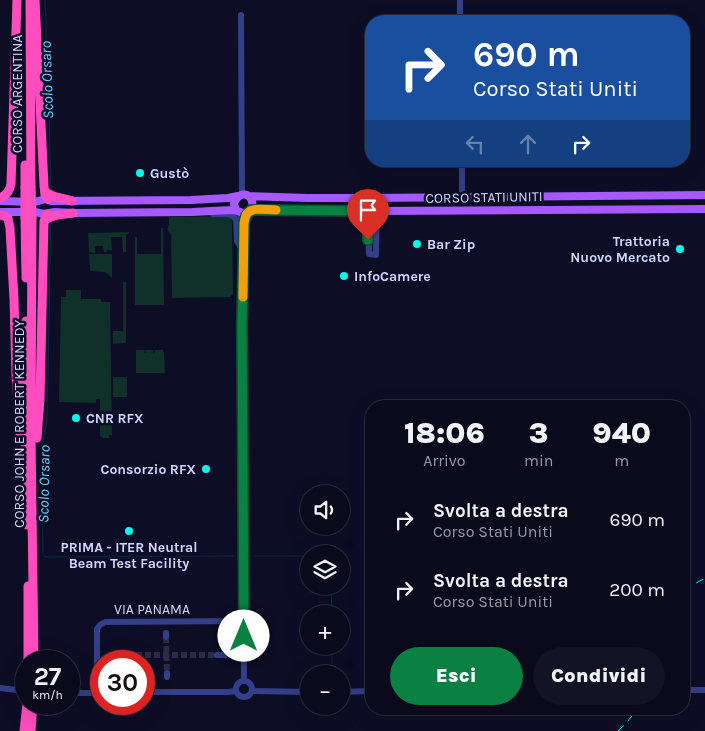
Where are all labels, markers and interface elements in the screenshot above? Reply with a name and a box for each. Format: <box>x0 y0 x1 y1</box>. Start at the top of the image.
text: 690 m <box>473 34 580 75</box>
street label: CORSO ARGENTINA <box>9 35 26 153</box>
icon: right <box>390 35 455 100</box>
water label: Scolo Orsaro <box>37 40 57 119</box>
text: Corso Stati Uniti <box>473 76 638 102</box>
icon: left <box>461 130 489 158</box>
icon: ahead <box>514 130 542 158</box>
icon: right <box>567 130 595 158</box>
place label: Gustò <box>150 165 189 182</box>
marker: Gustò <box>134 167 146 179</box>
street label: CORSO STATI UNITI <box>425 188 543 207</box>
pin <box>347 189 389 240</box>
icon: arrive <box>354 196 382 224</box>
place label: Trattoria Nuovo Mercato <box>570 233 670 266</box>
place label: Bar Zip <box>427 236 475 253</box>
marker: Bar Zip <box>411 238 423 250</box>
marker: Trattoria Nuovo Mercato <box>674 243 686 255</box>
place label: InfoCamere <box>354 268 431 285</box>
marker: InfoCamere <box>338 270 350 282</box>
street label: CORSO JOHN E ROBERT KENNEDY <box>11 320 28 528</box>
place label: CNR RFX <box>86 410 144 427</box>
marker: CNR RFX <box>70 412 82 424</box>
text: 18:06 <box>404 415 485 451</box>
text: 3 <box>529 415 548 451</box>
text: 940 <box>592 415 651 451</box>
water label: Scolo Orsaro <box>34 444 54 523</box>
text: Arrivo <box>423 451 466 470</box>
text: min <box>524 451 553 470</box>
text: m <box>614 451 629 470</box>
place label: Consorzio RFX <box>101 461 196 478</box>
marker: Consorzio RFX <box>200 463 212 475</box>
map controls <box>300 485 350 715</box>
button: sound <box>300 485 350 535</box>
text: Svolta a destra <box>433 500 569 522</box>
icon: right <box>390 506 418 534</box>
text: 690 m <box>610 509 665 531</box>
text: Corso Stati Uniti <box>433 522 553 541</box>
marker: PRIMA - ITER Neutral Beam Test Facility <box>123 525 135 537</box>
place label: PRIMA - ITER Neutral Beam Test Facility <box>61 539 197 572</box>
button: layers <box>300 545 350 595</box>
text: Svolta a destra <box>433 570 569 592</box>
icon: right <box>390 576 418 604</box>
text: 200 m <box>609 579 665 601</box>
text: Corso Stati Uniti <box>433 592 553 611</box>
street label: VIA PANAMA <box>114 601 190 618</box>
button: + <box>300 605 350 655</box>
position arrow <box>217 609 269 661</box>
button: Esci <box>390 647 523 705</box>
button: Condividi <box>533 647 665 705</box>
speed limit sign: 30 <box>90 650 155 715</box>
text: 27 <box>34 662 61 691</box>
button: − <box>300 665 350 715</box>
text: km/h <box>32 688 63 702</box>

